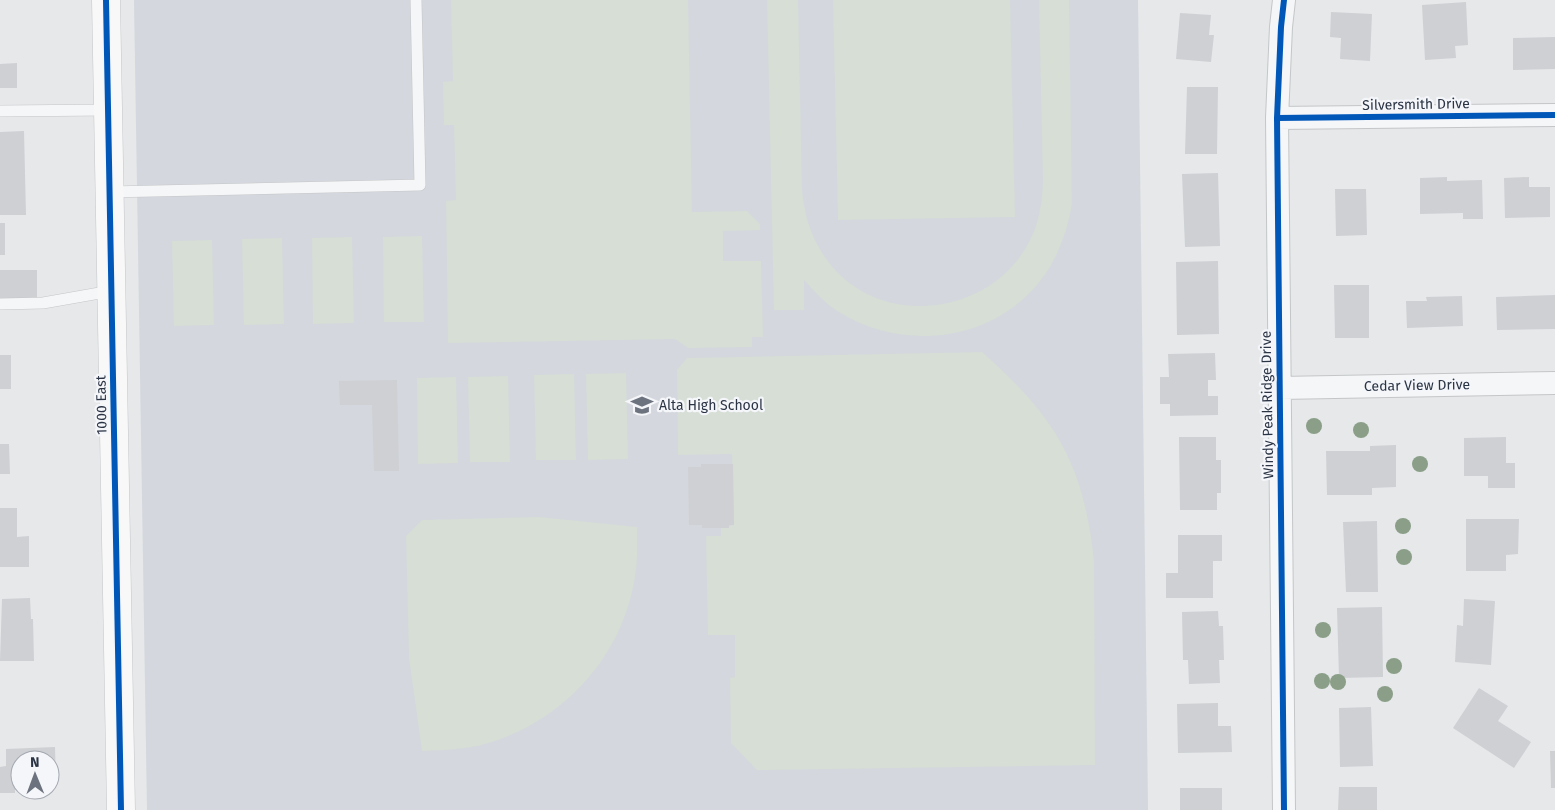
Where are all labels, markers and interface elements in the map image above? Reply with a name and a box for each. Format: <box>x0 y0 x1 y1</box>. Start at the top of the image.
street label: Silversmith Drive <box>1362 95 1470 114</box>
street label: Windy Peak Ridge Drive <box>1258 331 1277 479</box>
street label: 1000 East <box>92 374 111 435</box>
street label: Cedar View Drive <box>1364 376 1470 395</box>
school or university icon: Alta High School <box>629 392 655 418</box>
place label: Alta High School <box>659 397 763 414</box>
north arrow <box>10 750 60 800</box>
text: N <box>30 754 40 771</box>

